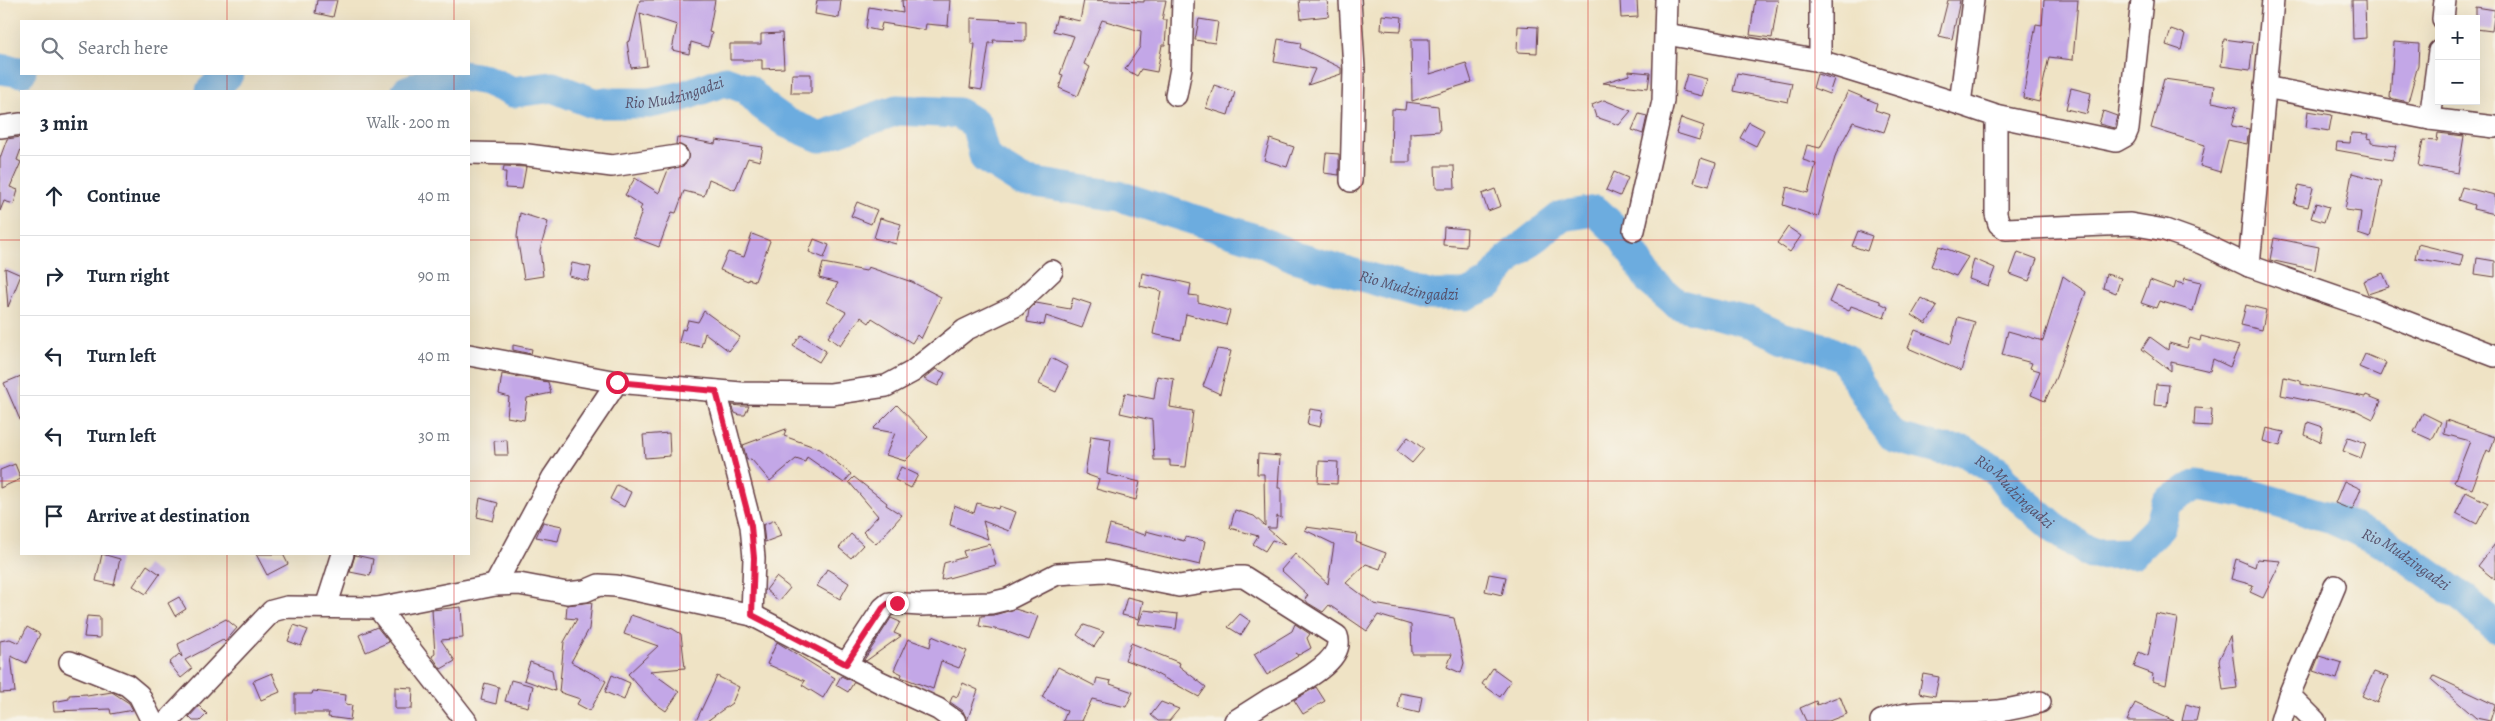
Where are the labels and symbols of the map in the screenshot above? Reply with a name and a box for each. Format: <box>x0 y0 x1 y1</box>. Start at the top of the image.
water label: Rio Mudzingadzi <box>625 71 727 114</box>
water label: Rio Mudzingadzi <box>1357 265 1459 306</box>
route start <box>606 371 629 394</box>
water label: Rio Mudzingadzi <box>1971 449 2059 534</box>
water label: Rio Mudzingadzi <box>2358 523 2454 596</box>
route end <box>886 592 909 615</box>

